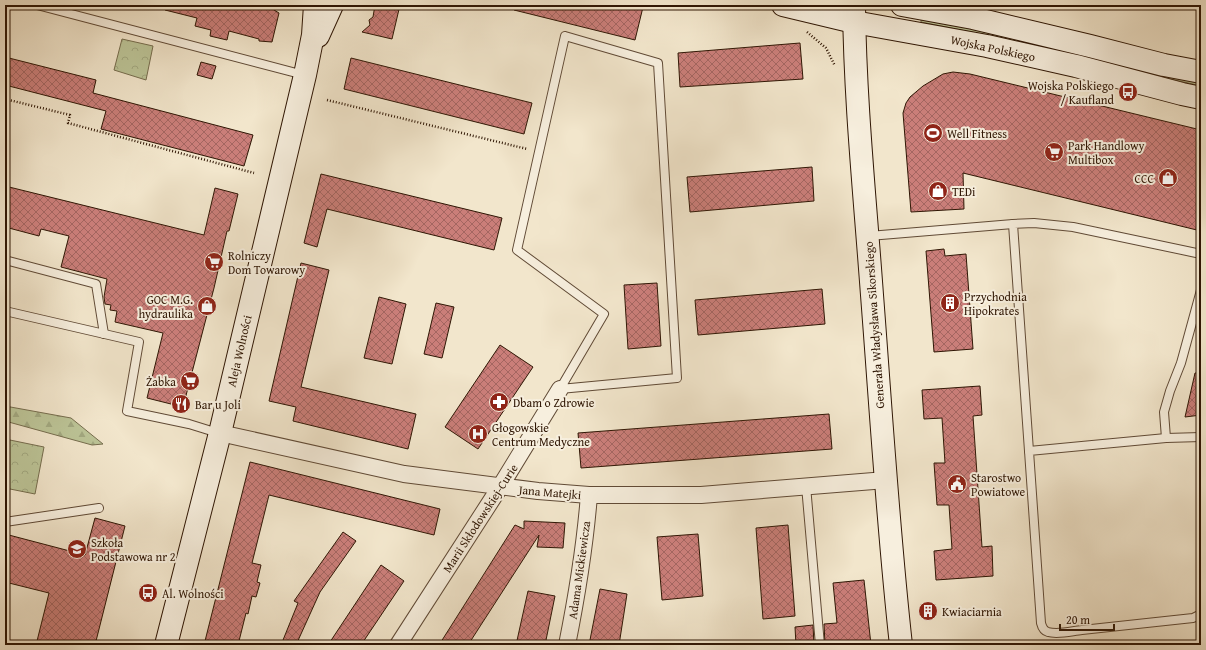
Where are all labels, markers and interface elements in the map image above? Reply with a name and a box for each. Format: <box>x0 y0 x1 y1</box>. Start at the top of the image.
street label: Wojska Polskiego <box>949 31 1037 65</box>
place label: Wojska Polskiego / Kaufland <box>1028 77 1115 108</box>
bus stop icon: Wojska Polskiego / Kaufland <box>1117 81 1139 103</box>
sports icon: Well Fitness <box>922 122 944 144</box>
place label: Well Fitness <box>947 125 1007 142</box>
place label: Park Handlowy Multibox <box>1068 137 1144 168</box>
supermarket icon: Park Handlowy Multibox <box>1043 141 1065 163</box>
shop icon: CCC <box>1157 167 1179 189</box>
place label: CCC <box>1134 170 1154 187</box>
shop icon: TEDi <box>927 180 949 202</box>
place label: TEDi <box>952 183 976 200</box>
street label: Generała Władysława Sikorskiego <box>860 241 888 409</box>
place label: Rolniczy Dom Towarowy <box>228 247 305 278</box>
supermarket icon: Rolniczy Dom Towarowy <box>203 251 225 273</box>
place label: Przychodnia Hipokrates <box>964 288 1027 319</box>
place label: GOC M.G. hydraulika <box>138 291 193 322</box>
building icon: Przychodnia Hipokrates <box>939 292 961 314</box>
shop icon: GOC M.G. hydraulika <box>196 295 218 317</box>
street label: Aleja Wolności <box>222 313 256 389</box>
supermarket icon: Żabka <box>179 370 201 392</box>
place label: Żabka <box>146 373 176 390</box>
pharmacy icon: Dbam o Zdrowie <box>488 391 510 413</box>
restaurant icon: Bar u Joli <box>170 393 192 415</box>
place label: Dbam o Zdrowie <box>513 394 595 411</box>
place label: Bar u Joli <box>195 396 241 413</box>
place label: Głogowskie Centrum Medyczne <box>492 419 590 450</box>
hospital icon: Głogowskie Centrum Medyczne <box>467 423 489 445</box>
street label: Marii Skłodowskiej-Curie <box>438 460 522 576</box>
place label: Starostwo Powiatowe <box>971 469 1025 500</box>
public building icon: Starostwo Powiatowe <box>946 473 968 495</box>
street label: Jana Matejki <box>516 481 583 503</box>
street label: Adama Mickiewicza <box>564 519 594 620</box>
place label: Szkoła Podstawowa nr 2 <box>91 534 176 565</box>
school or university icon: Szkoła Podstawowa nr 2 <box>66 538 88 560</box>
bus stop icon: Al. Wolności <box>137 582 159 604</box>
place label: Al. Wolności <box>162 585 224 602</box>
building icon: Kwiaciarnia <box>917 600 939 622</box>
place label: Kwiaciarnia <box>942 603 1002 620</box>
scale bar <box>1060 606 1114 632</box>
text: 20 m <box>1066 611 1090 628</box>

